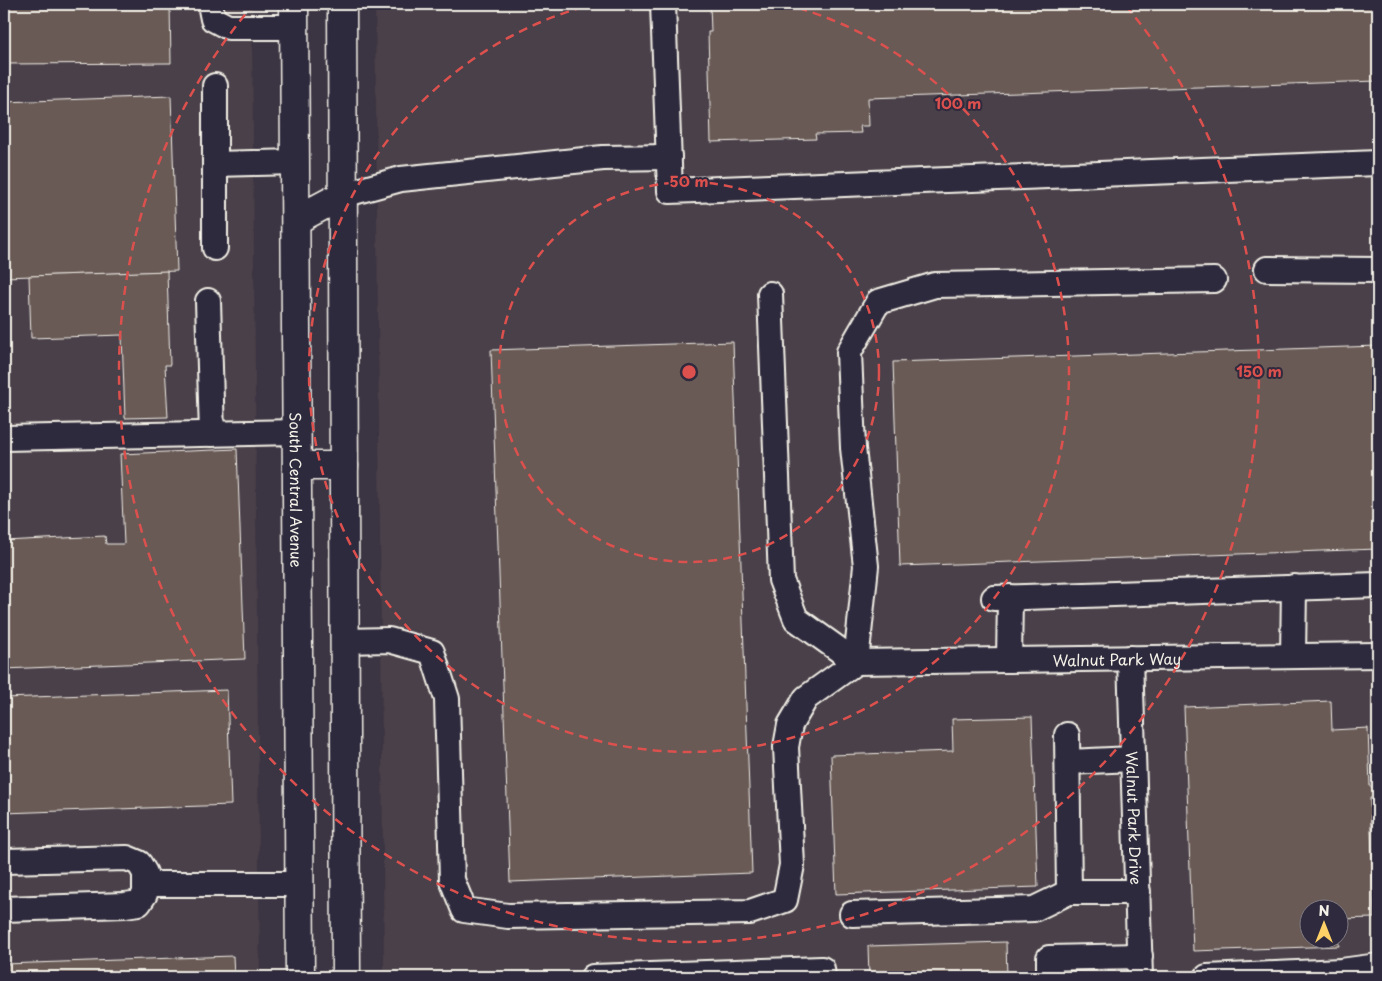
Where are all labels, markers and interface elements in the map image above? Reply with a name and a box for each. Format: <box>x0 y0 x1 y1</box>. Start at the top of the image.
text: 100 m <box>935 91 981 114</box>
text: 50 m <box>670 169 708 192</box>
text: 150 m <box>1236 359 1282 382</box>
centre of rings <box>680 363 698 381</box>
street label: South Central Avenue <box>285 412 309 568</box>
street label: Walnut Park Way <box>1052 646 1181 671</box>
street label: Walnut Park Drive <box>1121 751 1149 885</box>
north arrow <box>1300 898 1350 948</box>
text: N <box>1318 900 1330 921</box>

